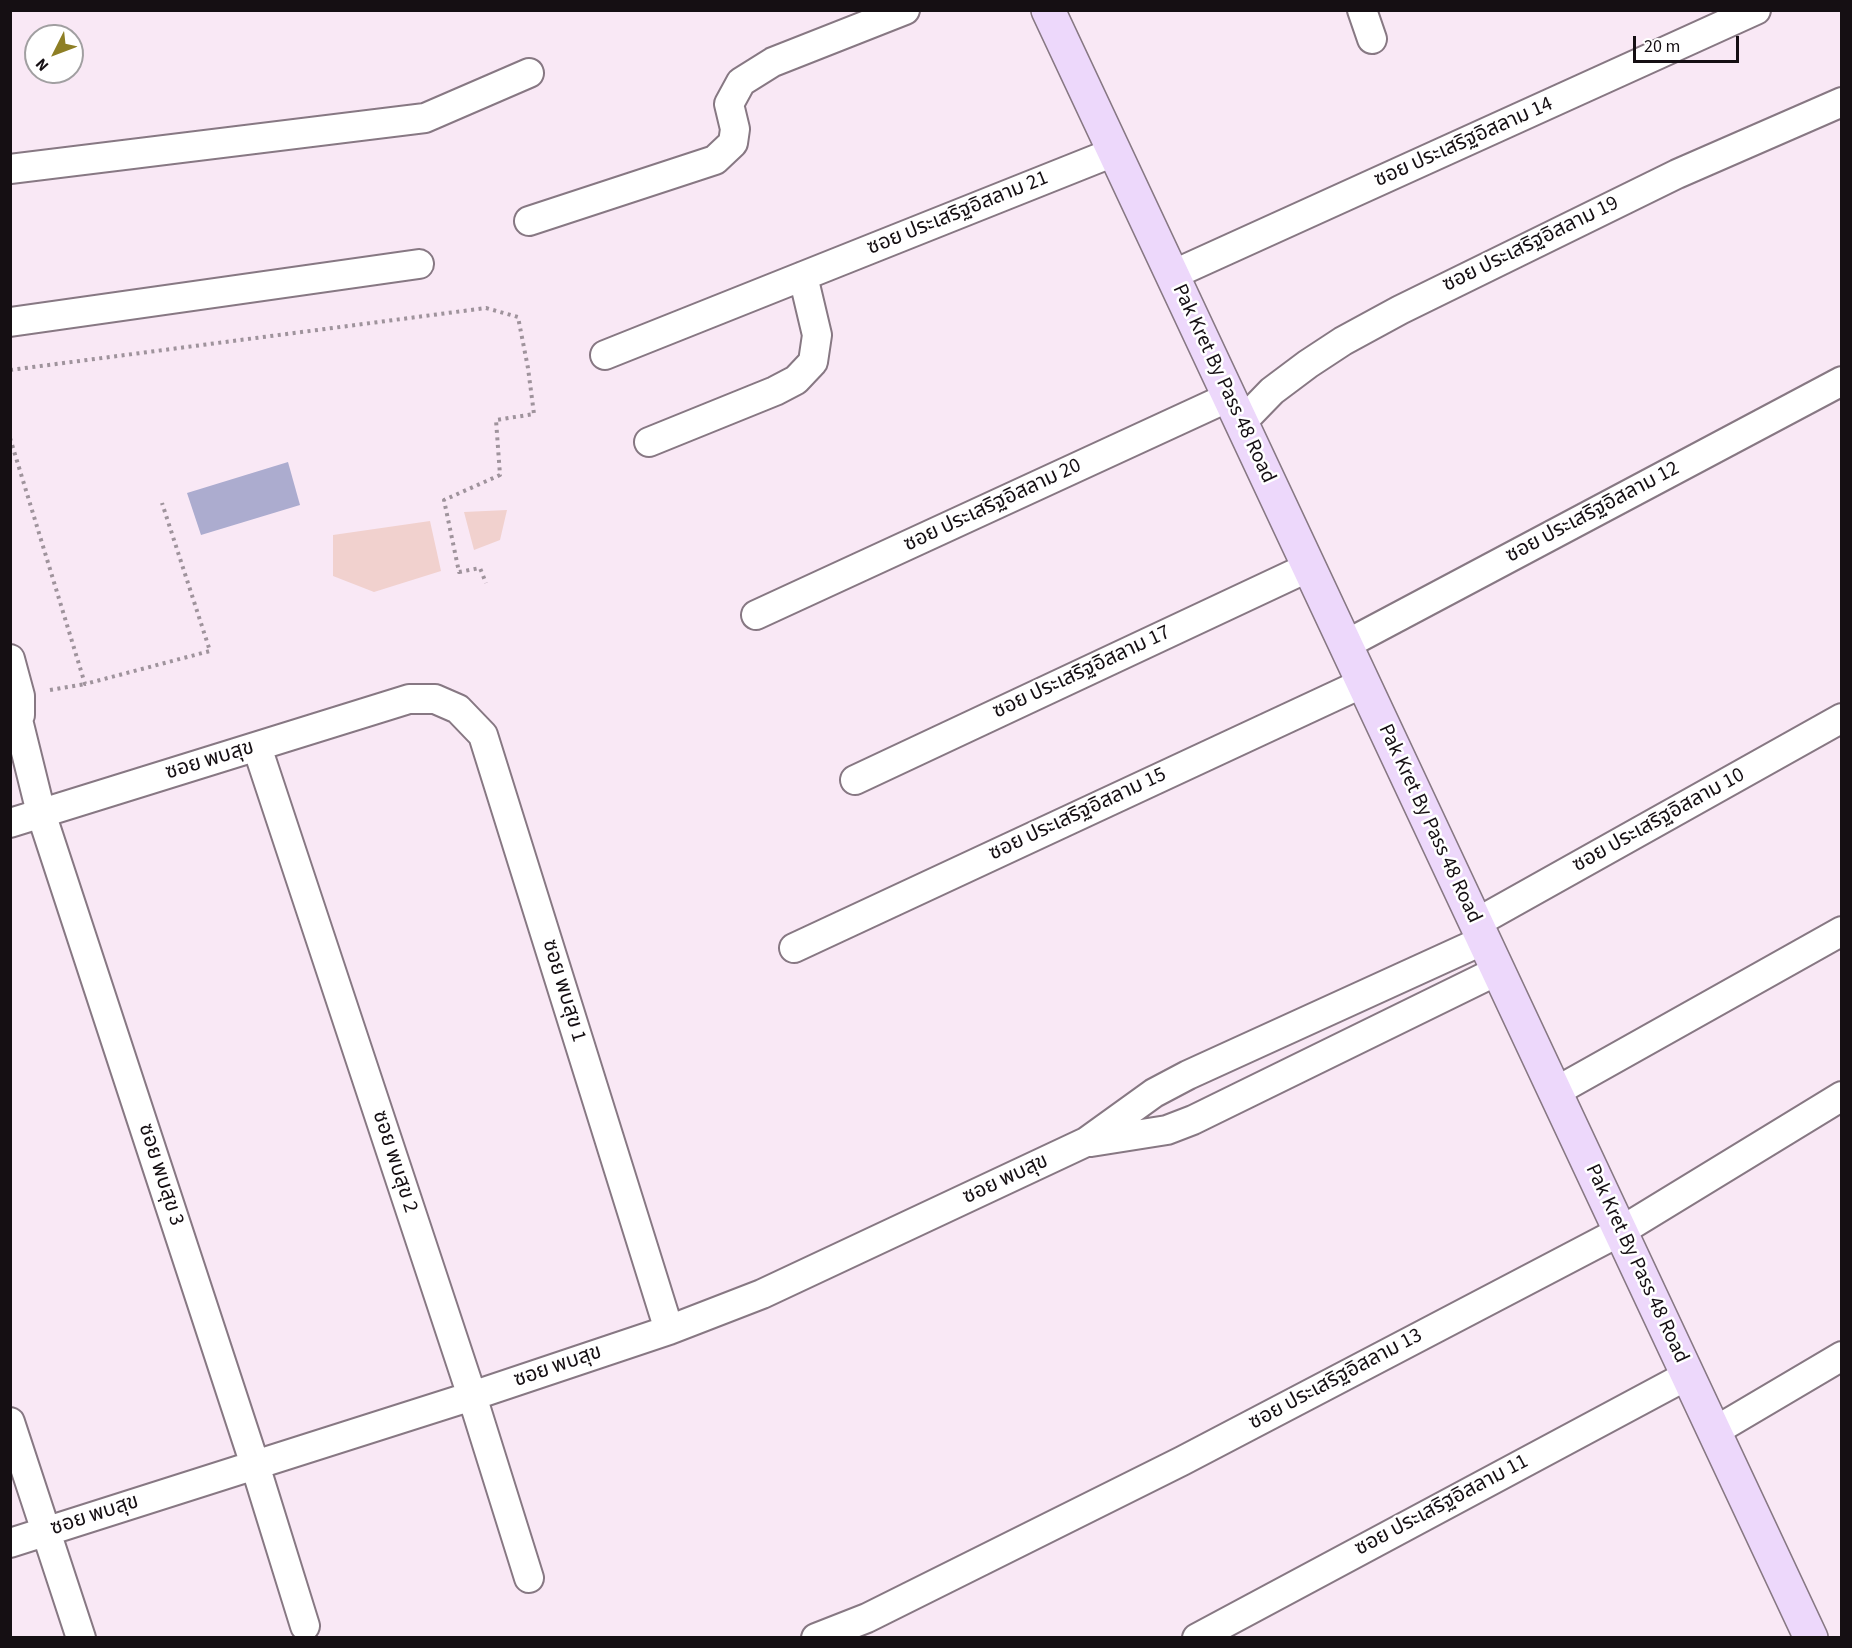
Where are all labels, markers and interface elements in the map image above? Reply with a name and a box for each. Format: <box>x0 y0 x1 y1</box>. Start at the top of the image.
north arrow <box>24 24 84 84</box>
scale bar <box>1636 24 1742 62</box>
text: 20 m <box>1644 34 1680 59</box>
text: N <box>30 53 54 76</box>
street label: ซอย ประเสริฐอิสลาม 14 <box>1371 92 1557 194</box>
street label: ซอย ประเสริฐอิสลาม 21 <box>864 166 1052 262</box>
street label: ซอย ประเสริฐอิสลาม 19 <box>1439 191 1623 299</box>
street label: Pak Kret By Pass 48 Road <box>1166 281 1280 487</box>
street label: ซอย ประเสริฐอิสลาม 20 <box>900 454 1086 558</box>
street label: ซอย ประเสริฐอิสลาม 12 <box>1502 457 1684 569</box>
street label: ซอย ประเสริฐอิสลาม 17 <box>989 621 1175 725</box>
street label: Pak Kret By Pass 48 Road <box>1372 721 1486 927</box>
street label: ซอย พบสุข <box>163 736 257 786</box>
street label: ซอย ประเสริฐอิสลาม 15 <box>985 763 1171 867</box>
street label: ซอย ประเสริฐอิสลาม 10 <box>1569 763 1749 879</box>
street label: ซอย พบสุข 1 <box>535 937 591 1045</box>
street label: ซอย พบสุข 2 <box>366 1108 422 1216</box>
street label: ซอย พบสุข 3 <box>132 1121 188 1229</box>
street label: ซอย พบสุข <box>959 1149 1053 1211</box>
street label: Pak Kret By Pass 48 Road <box>1579 1161 1693 1367</box>
street label: ซอย ประเสริฐอิสลาม 13 <box>1245 1324 1427 1436</box>
street label: ซอย พบสุข <box>511 1340 605 1394</box>
street label: ซอย ประเสริฐอิสลาม 11 <box>1351 1450 1533 1562</box>
street label: ซอย พบสุข <box>48 1490 142 1542</box>

